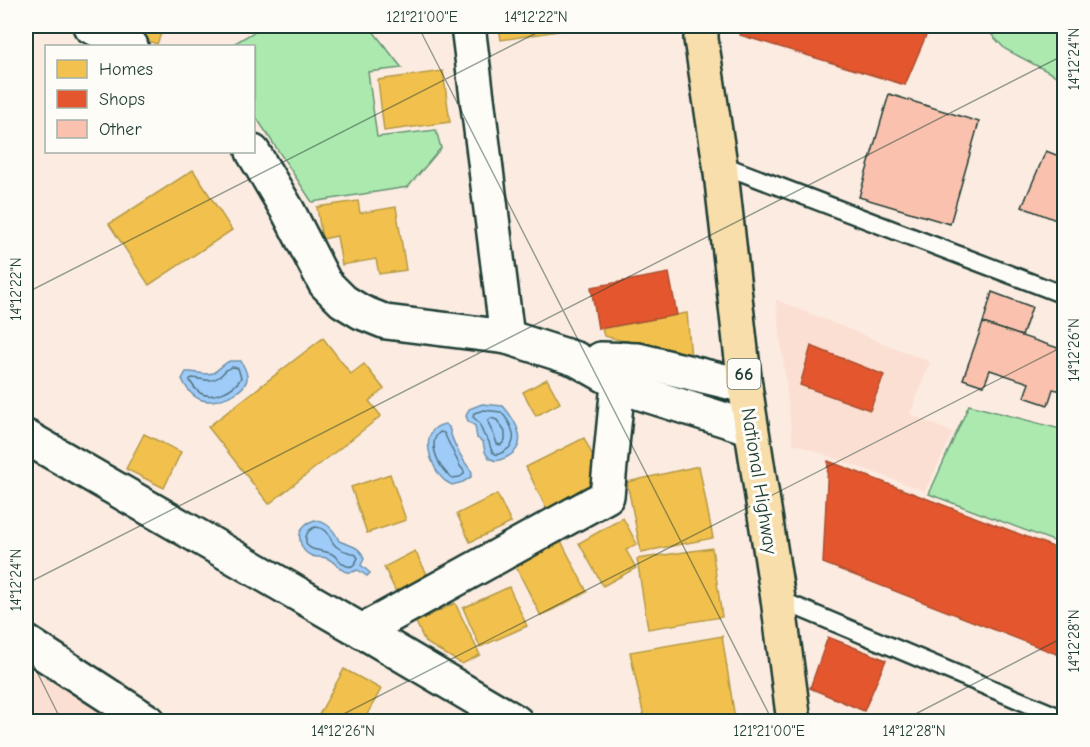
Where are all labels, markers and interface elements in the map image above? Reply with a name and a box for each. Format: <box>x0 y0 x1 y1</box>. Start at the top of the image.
text: 121°21'00"E <box>386 8 458 26</box>
text: 14°12'22"N <box>504 8 568 26</box>
text: 14°12'24"N <box>1065 28 1083 90</box>
legend <box>45 45 255 153</box>
text: Homes <box>99 59 153 80</box>
text: Shops <box>99 89 145 110</box>
text: Other <box>99 119 142 140</box>
text: 14°12'22"N <box>7 257 25 321</box>
text: 14°12'26"N <box>1065 318 1083 382</box>
road number: 66 <box>728 359 760 389</box>
street label: National Highway <box>737 406 782 556</box>
text: 14°12'24"N <box>7 549 25 611</box>
text: 14°12'28"N <box>1065 609 1083 673</box>
text: 14°12'26"N <box>311 722 375 740</box>
text: 121°21'00"E <box>733 722 805 740</box>
text: 14°12'28"N <box>882 722 946 740</box>

